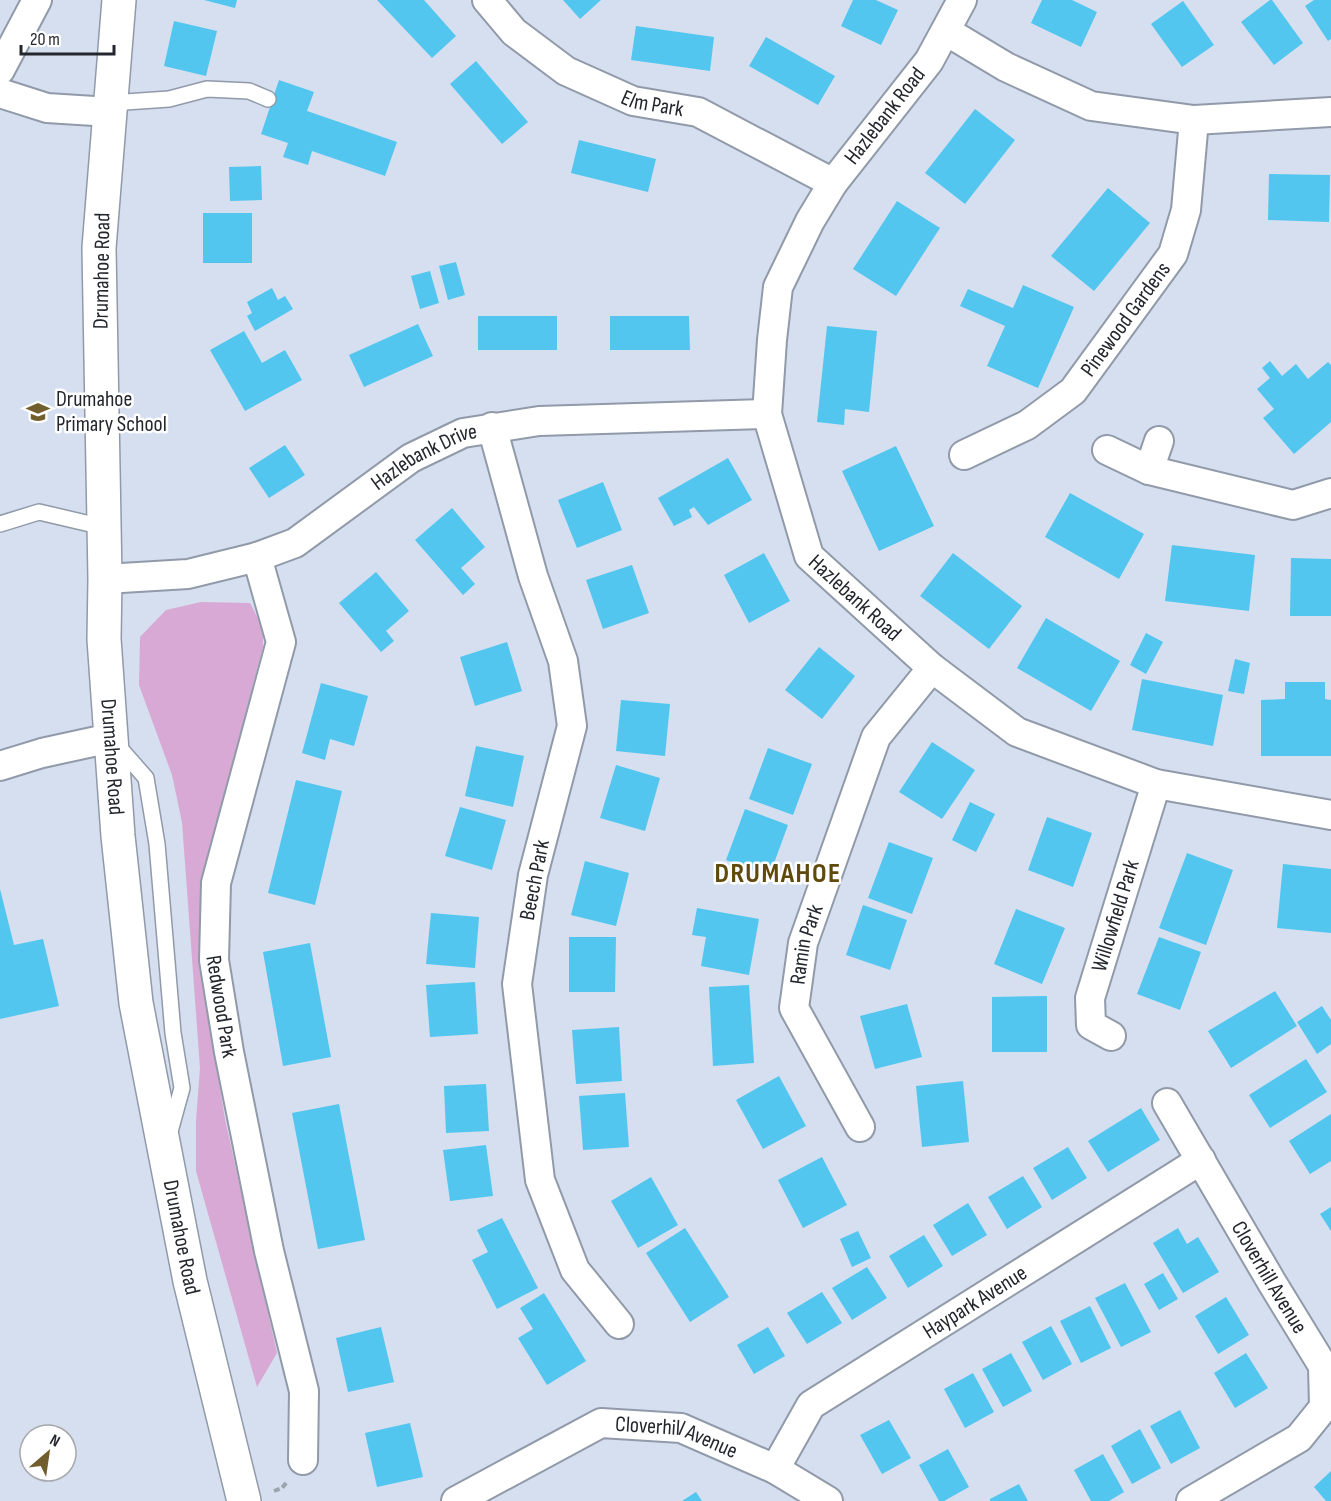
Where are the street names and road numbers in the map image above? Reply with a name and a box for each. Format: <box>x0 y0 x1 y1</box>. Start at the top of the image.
street label: Hazlebank Road <box>839 62 931 170</box>
street label: Elm Park <box>617 84 686 123</box>
street label: Drumahoe Road <box>87 213 117 329</box>
street label: Pinewood Gardens <box>1075 256 1176 382</box>
street label: Hazlebank Drive <box>366 418 479 496</box>
street label: Hazlebank Road <box>803 549 907 647</box>
street label: Drumahoe Road <box>95 698 130 816</box>
street label: Beech Park <box>514 837 556 923</box>
street label: Willowfield Park <box>1085 856 1145 975</box>
street label: Ramin Park <box>784 900 829 986</box>
street label: Redwood Park <box>200 953 243 1061</box>
street label: Drumahoe Road <box>157 1177 206 1298</box>
street label: Cloverhill Avenue <box>1225 1216 1313 1338</box>
street label: Haypark Avenue <box>918 1259 1032 1345</box>
street label: Cloverhill Avenue <box>614 1410 742 1465</box>

